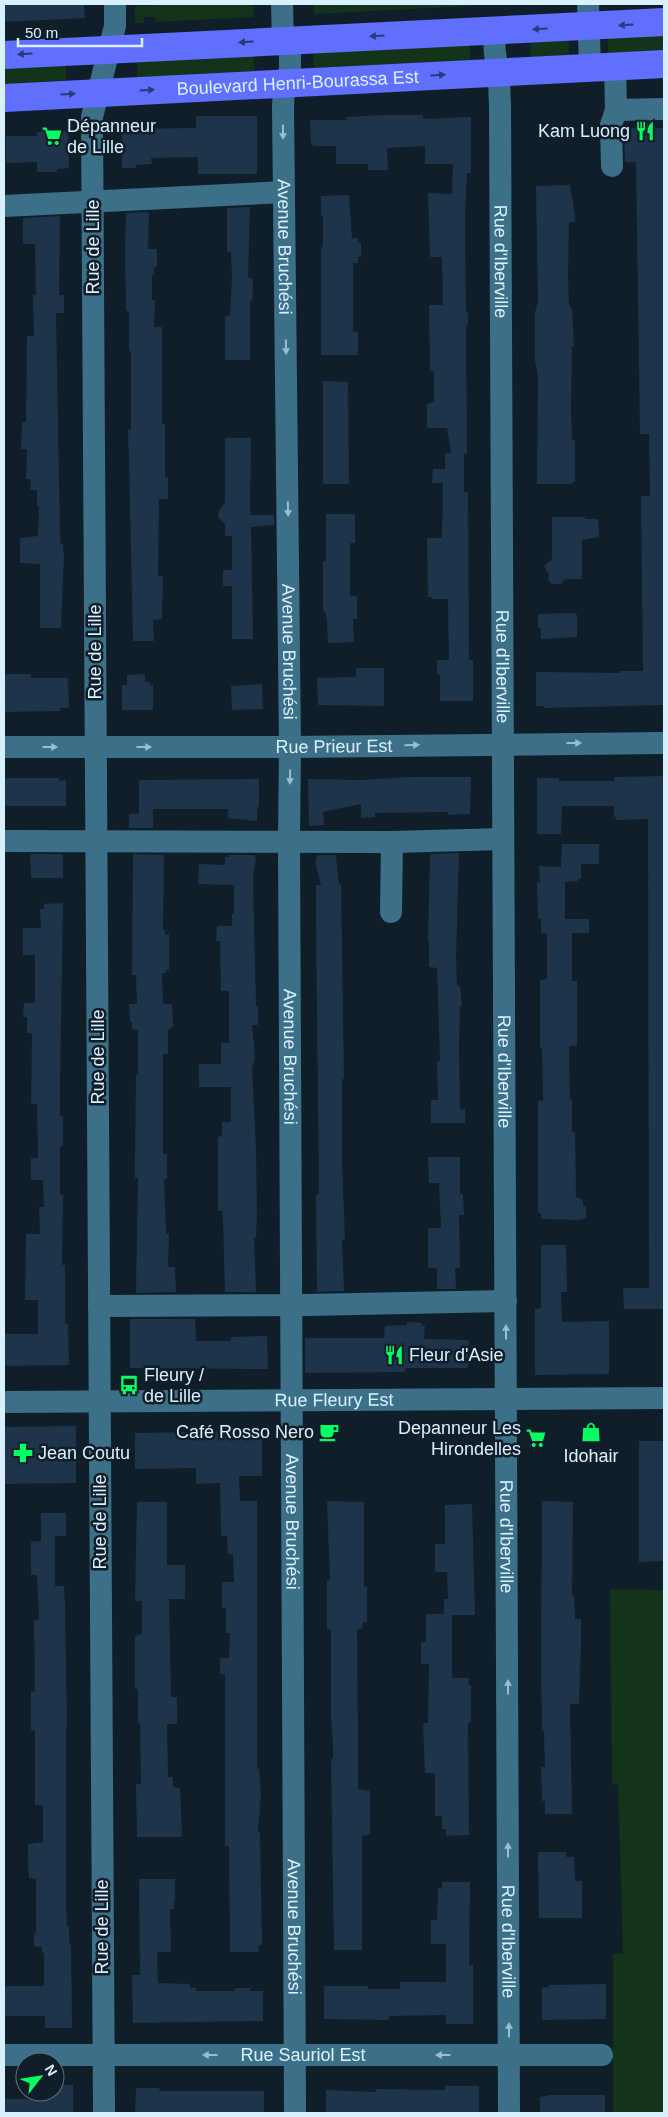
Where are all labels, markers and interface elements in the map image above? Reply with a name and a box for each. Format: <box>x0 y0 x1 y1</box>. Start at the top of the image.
scale bar <box>18 15 141 47</box>
one-way arrow <box>617 21 633 29</box>
text: 50 m <box>25 24 58 41</box>
one-way arrow <box>531 25 547 33</box>
one-way arrow <box>369 33 385 41</box>
one-way arrow <box>238 39 254 47</box>
one-way arrow <box>17 50 33 58</box>
street label: Boulevard Henri-Bourassa Est <box>176 67 419 99</box>
one-way arrow <box>430 70 446 78</box>
one-way arrow <box>139 86 155 94</box>
one-way arrow <box>61 89 77 97</box>
place label: Dépanneur de Lille <box>67 116 156 157</box>
restaurant icon: Kam Luong <box>634 120 656 142</box>
place label: Kam Luong <box>538 121 630 141</box>
one-way arrow <box>280 124 288 140</box>
supermarket icon: Dépanneur de Lille <box>41 125 63 147</box>
street label: Avenue Bruchési <box>274 179 295 315</box>
street label: Rue de Lille <box>83 199 103 295</box>
street label: Rue d'Iberville <box>490 205 511 318</box>
one-way arrow <box>282 339 290 355</box>
one-way arrow <box>284 501 292 517</box>
street label: Avenue Bruchési <box>278 584 300 720</box>
street label: Rue de Lille <box>85 604 105 700</box>
street label: Rue d'Iberville <box>492 610 513 723</box>
street label: Rue Prieur Est <box>275 736 393 757</box>
one-way arrow <box>567 739 583 747</box>
one-way arrow <box>404 741 420 749</box>
one-way arrow <box>42 743 58 751</box>
one-way arrow <box>137 743 153 751</box>
one-way arrow <box>286 769 294 785</box>
street label: Avenue Bruchési <box>280 989 300 1125</box>
street label: Rue de Lille <box>88 1009 108 1105</box>
street label: Rue d'Iberville <box>494 1015 515 1128</box>
one-way arrow <box>502 1324 510 1340</box>
restaurant icon: Fleur d'Asie <box>383 1344 405 1366</box>
place label: Fleur d'Asie <box>409 1345 503 1365</box>
place label: Fleury / de Lille <box>144 1365 204 1406</box>
bus stop icon: Fleury / de Lille <box>118 1374 140 1396</box>
street label: Rue Fleury Est <box>274 1390 394 1410</box>
place label: Depanneur Les Hirondelles <box>398 1418 521 1459</box>
cafe icon: Café Rosso Nero <box>318 1421 340 1443</box>
shop icon: Idohair <box>580 1421 602 1443</box>
place label: Café Rosso Nero <box>176 1422 314 1442</box>
supermarket icon: Depanneur Les Hirondelles <box>525 1427 547 1449</box>
pharmacy icon: Jean Coutu <box>12 1442 34 1464</box>
place label: Jean Coutu <box>38 1443 130 1463</box>
place label: Idohair <box>563 1446 619 1466</box>
street label: Avenue Bruchési <box>282 1454 303 1590</box>
street label: Rue de Lille <box>90 1474 110 1570</box>
street label: Rue d'Iberville <box>496 1480 517 1593</box>
one-way arrow <box>504 1679 512 1695</box>
one-way arrow <box>504 1841 512 1857</box>
street label: Avenue Bruchési <box>284 1859 304 1995</box>
street label: Rue de Lille <box>92 1879 112 1975</box>
street label: Rue d'Iberville <box>498 1885 518 1998</box>
one-way arrow <box>505 2021 513 2037</box>
street label: Rue Sauriol Est <box>240 2045 366 2065</box>
one-way arrow <box>202 2051 218 2059</box>
one-way arrow <box>434 2051 450 2059</box>
north arrow <box>15 2052 65 2102</box>
text: N <box>42 2062 61 2079</box>

